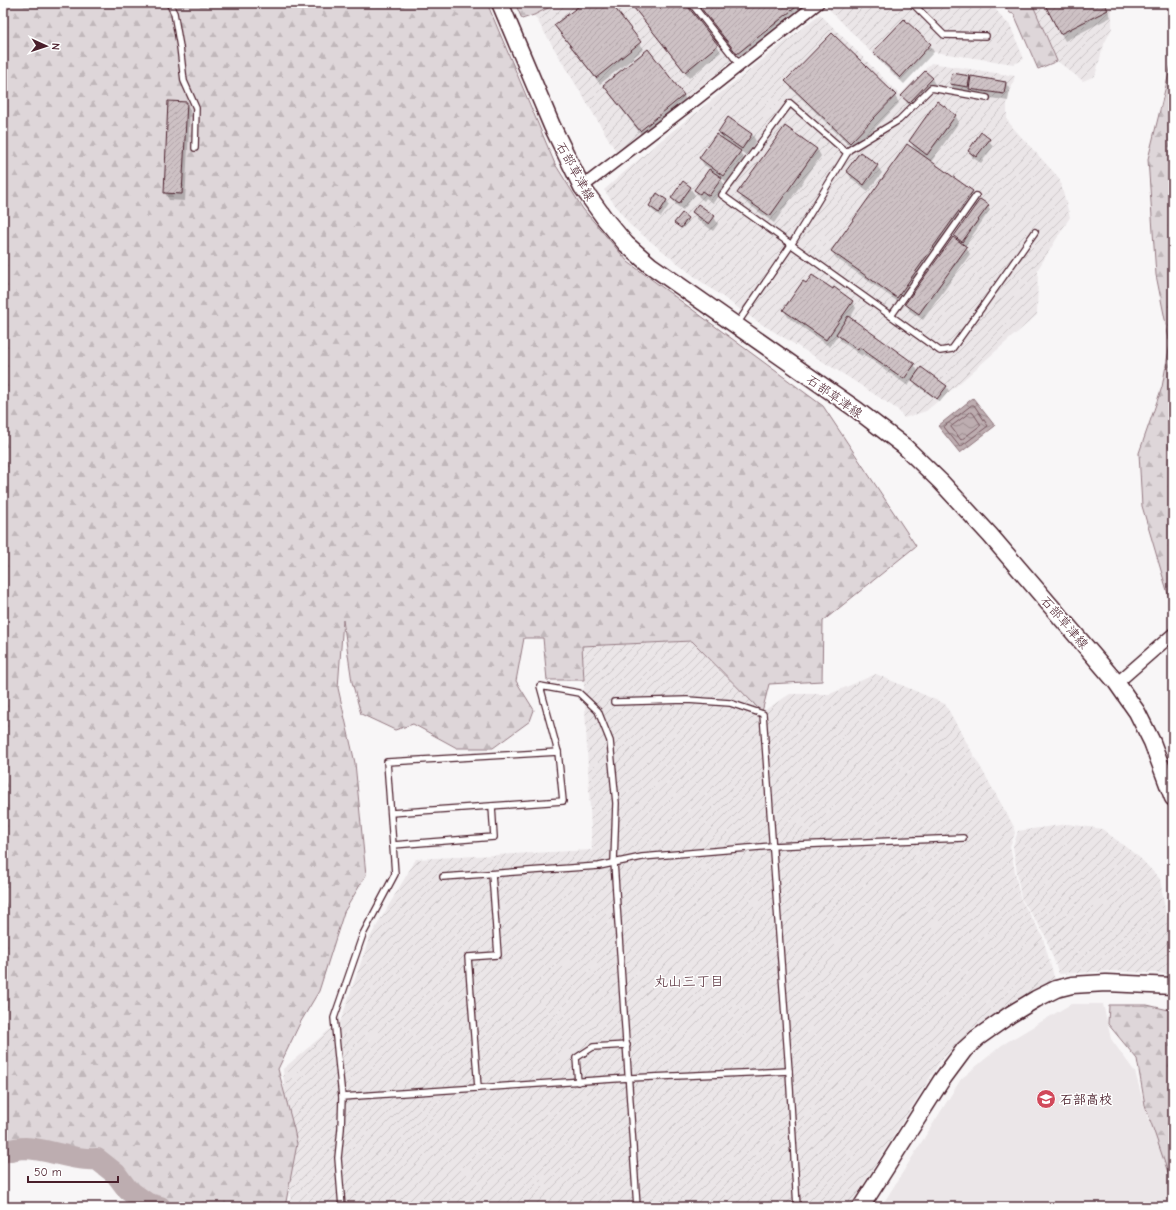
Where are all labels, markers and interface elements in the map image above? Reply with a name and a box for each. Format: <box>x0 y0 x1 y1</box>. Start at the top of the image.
north arrow <box>26 26 66 66</box>
text: N <box>49 43 62 50</box>
street label: 石部草津線 <box>553 139 598 204</box>
street label: 石部草津線 <box>804 372 866 422</box>
street label: 石部草津線 <box>1038 593 1092 653</box>
district label: 丸山三丁目 <box>654 973 724 990</box>
school or university icon: 石部高校 <box>1035 1088 1057 1110</box>
place label: 石部高校 <box>1060 1092 1112 1107</box>
scale bar <box>28 1158 118 1184</box>
text: 50 m <box>34 1165 62 1179</box>

